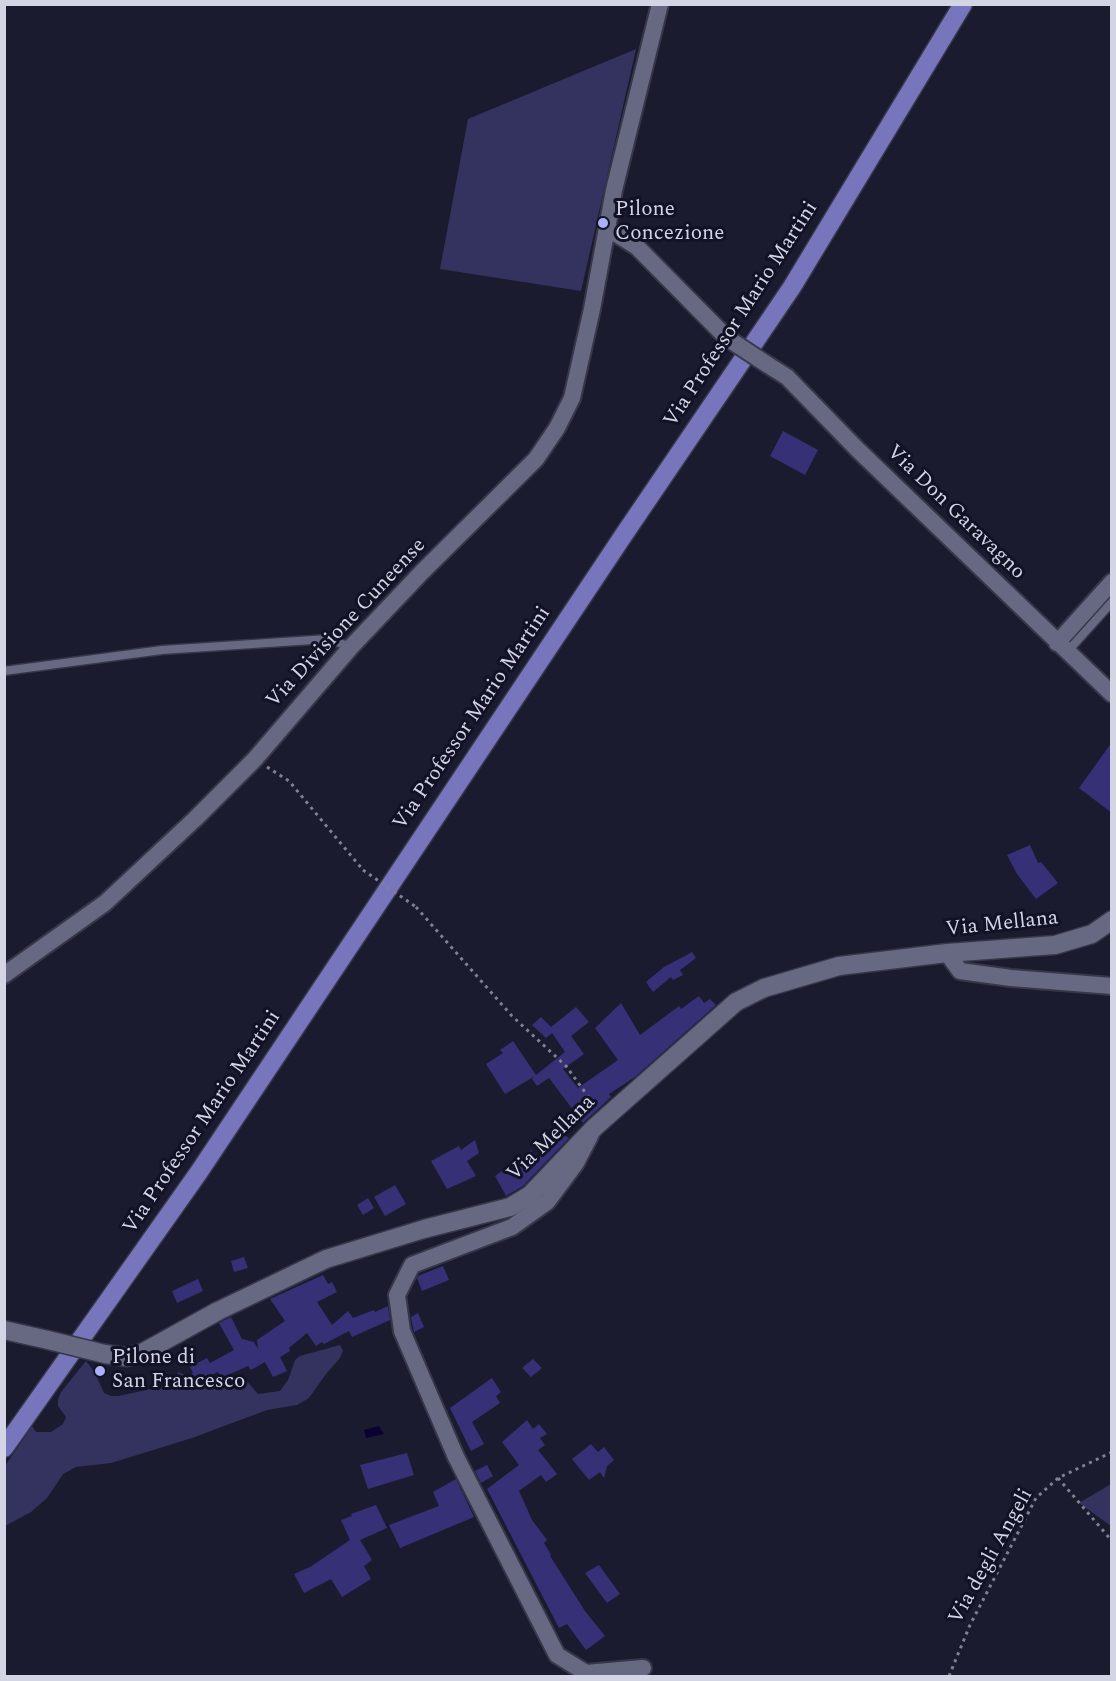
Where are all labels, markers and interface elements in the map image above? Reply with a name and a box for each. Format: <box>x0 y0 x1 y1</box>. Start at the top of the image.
street label: Via Professor Mario Martini <box>660 197 824 433</box>
place label: Pilone Concezione <box>615 198 724 248</box>
marker: Pilone Concezione <box>596 216 610 230</box>
street label: Via Don Garavagno <box>880 440 1030 586</box>
street label: Via Divisione Cuneense <box>262 534 432 714</box>
street label: Via Professor Mario Martini <box>389 602 557 836</box>
street label: Via Mellana <box>945 907 1059 943</box>
street label: Via Professor Mario Martini <box>119 1006 287 1240</box>
street label: Via Mellana <box>503 1091 601 1187</box>
place label: Pilone di San Francesco <box>112 1346 245 1396</box>
marker: Pilone di San Francesco <box>93 1364 107 1378</box>
street label: Via degli Angeli <box>944 1485 1040 1629</box>

